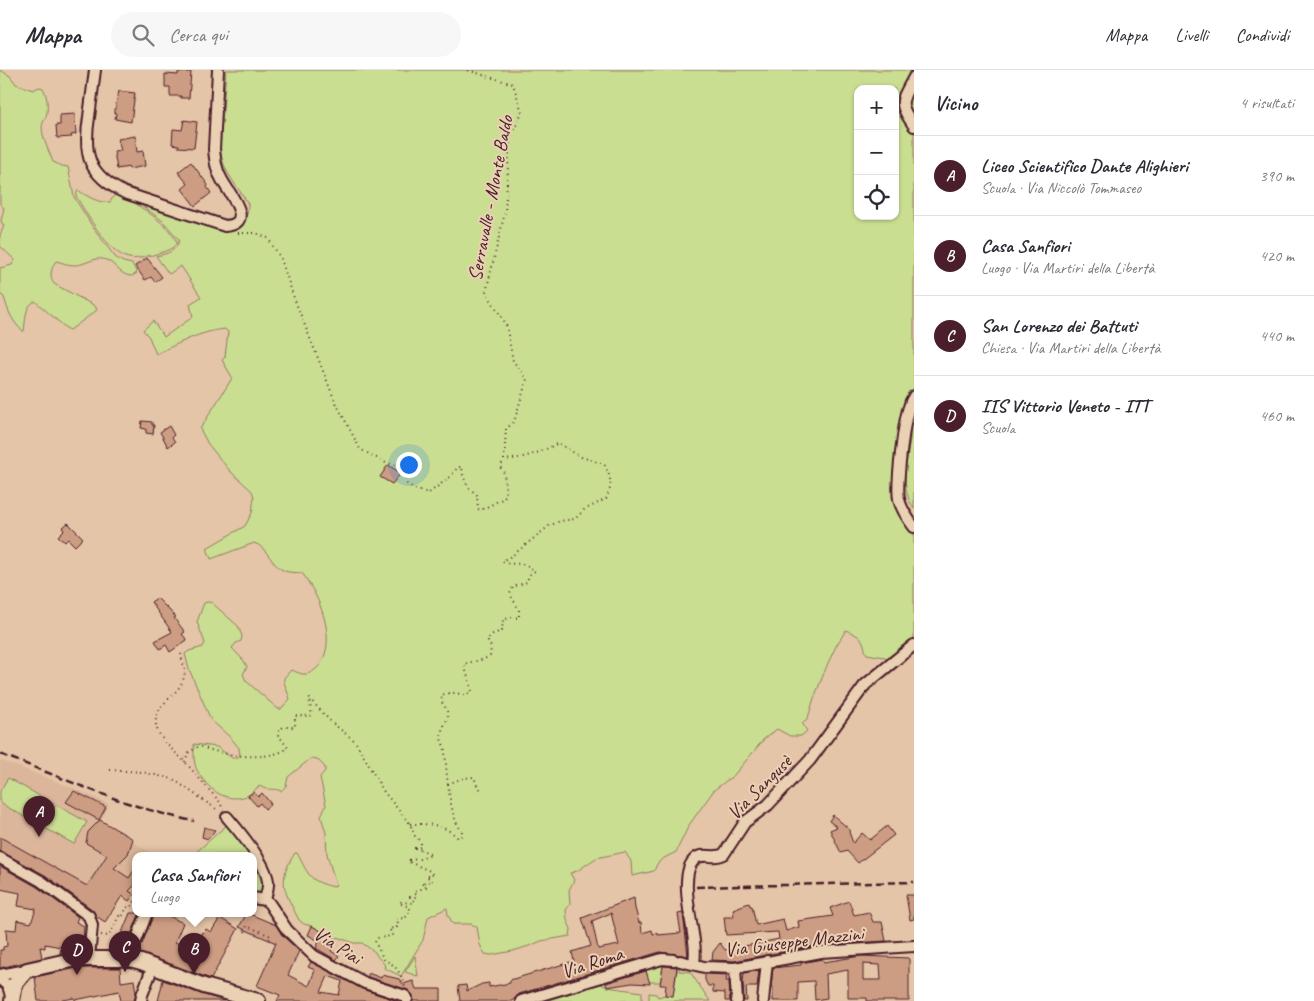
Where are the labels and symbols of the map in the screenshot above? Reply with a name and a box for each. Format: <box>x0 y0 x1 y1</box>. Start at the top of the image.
street label: Serravalle - Monte Baldo <box>462 112 519 283</box>
your location <box>396 452 422 478</box>
street label: Via Sangusè <box>722 749 798 825</box>
pin: A <box>23 796 55 837</box>
street label: Via Giuseppe Mazzini <box>723 920 867 962</box>
street label: Via Piai <box>309 921 368 971</box>
pin: C <box>109 931 141 972</box>
pin: B <box>178 933 210 974</box>
pin: D <box>61 934 93 975</box>
street label: Via Roma <box>558 940 627 984</box>

